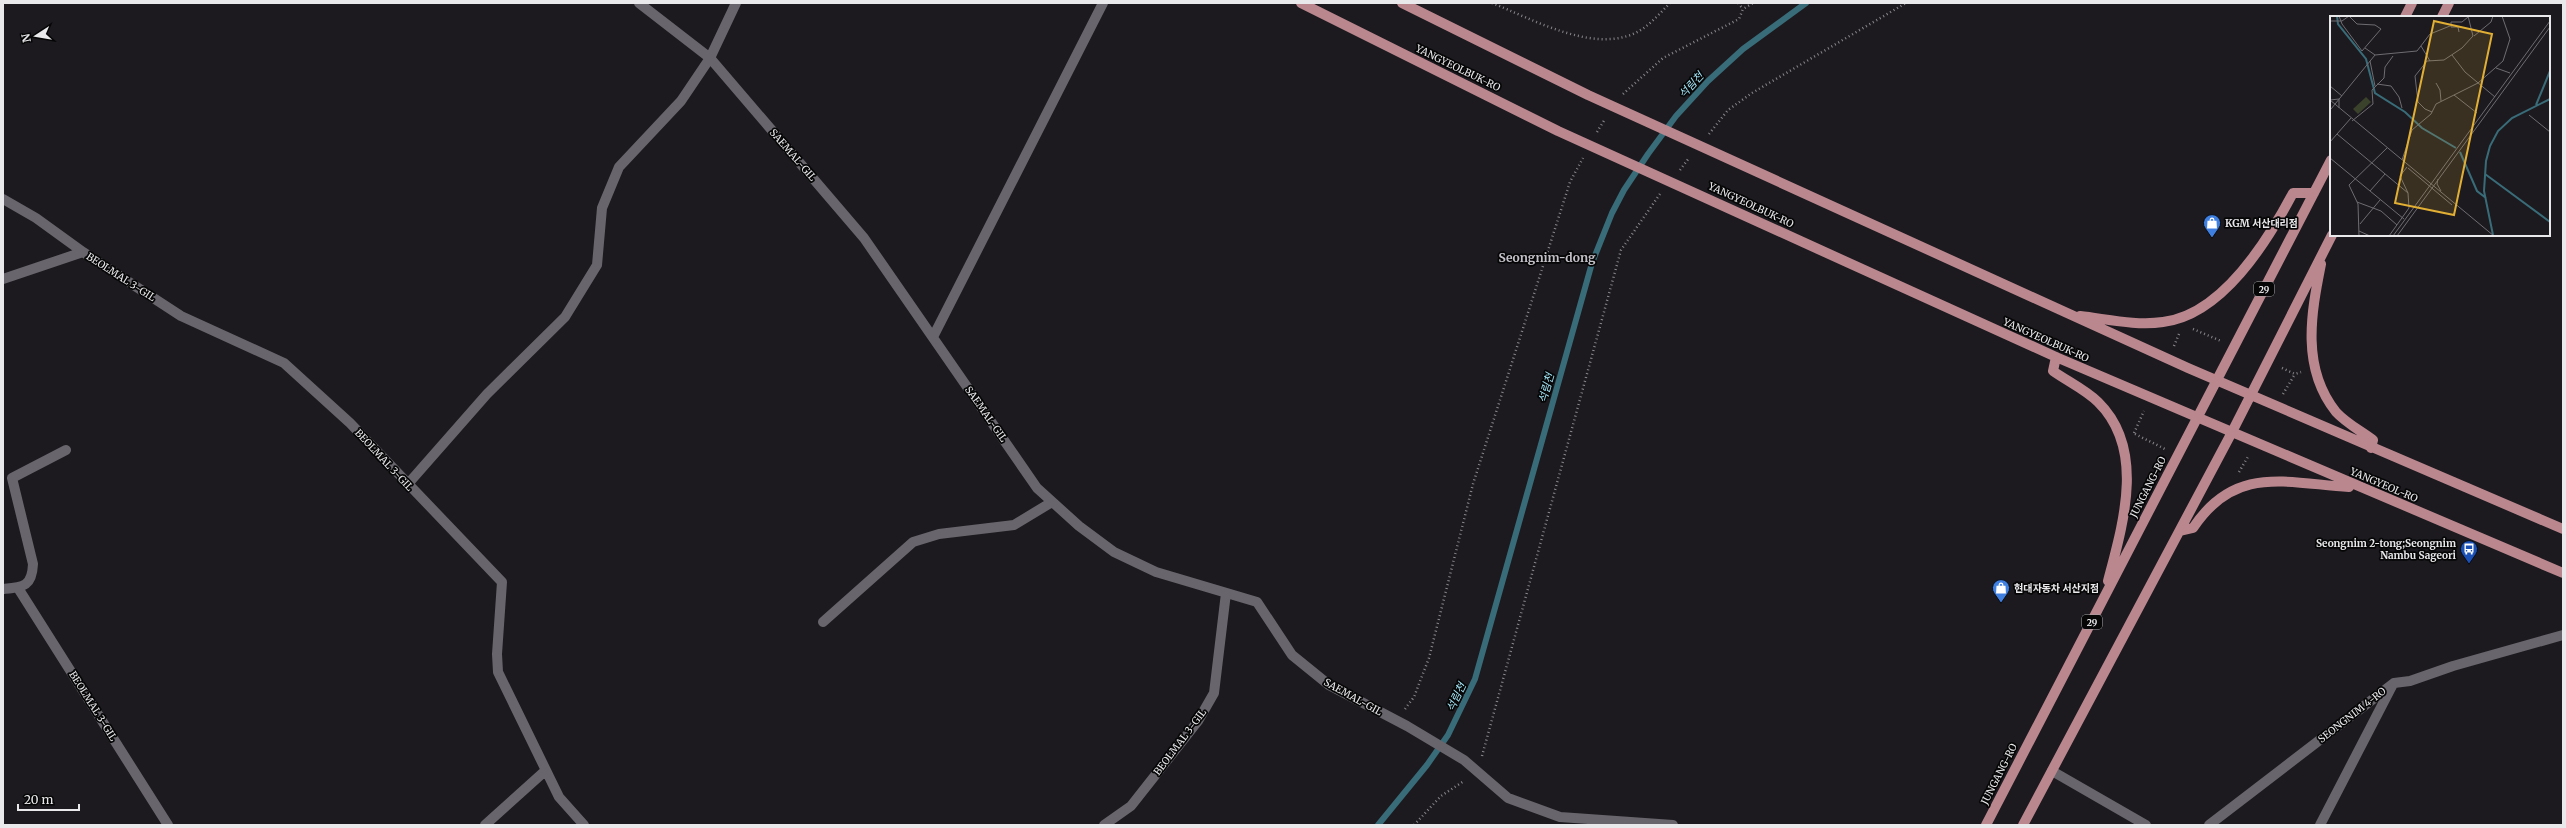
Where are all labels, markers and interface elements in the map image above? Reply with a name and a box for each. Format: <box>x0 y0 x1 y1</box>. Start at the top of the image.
north arrow <box>16 16 56 56</box>
inset map <box>2330 16 2550 236</box>
text: N <box>18 32 34 44</box>
street label: YANGYEOLBUK-RO <box>1413 41 1503 94</box>
water label: 석림천 <box>1676 68 1708 101</box>
street label: SAEMAL-GIL <box>767 126 820 184</box>
street label: YANGYEOLBUK-RO <box>1705 179 1796 230</box>
shop icon: KGM 서산대리점 <box>2202 213 2222 238</box>
place label: KGM 서산대리점 <box>2225 217 2298 230</box>
street label: BEOLMAL 3-GIL <box>84 250 159 305</box>
district label: Seongnim-dong <box>1498 250 1596 265</box>
road number: 29 <box>2254 282 2274 296</box>
street label: YANGYEOLBUK-RO <box>2000 315 2091 365</box>
water label: 석림천 <box>1535 370 1557 405</box>
street label: SAEMAL-GIL <box>962 384 1010 445</box>
street label: BEOLMAL 3-GIL <box>352 426 417 494</box>
street label: JUNGANG-RO <box>2127 454 2169 521</box>
street label: YANGYEOL-RO <box>2347 464 2420 505</box>
place label: Seongnim 2-tong;Seongnim Nambu Sageori <box>2316 537 2457 562</box>
bus stop icon: Seongnim 2-tong;Seongnim Nambu Sageori <box>2459 539 2479 564</box>
shop icon: 현대자동차 서산지점 <box>1991 578 2011 603</box>
place label: 현대자동차 서산지점 <box>2014 582 2099 595</box>
road number: 29 <box>2082 615 2102 629</box>
street label: BEOLMAL 3-GIL <box>66 669 120 744</box>
street label: SAEMAL-GIL <box>1321 676 1385 719</box>
water label: 석림천 <box>1443 679 1470 714</box>
street label: SEONGNIM 4-RO <box>2315 684 2389 746</box>
street label: BEOLMAL 3-GIL <box>1151 706 1210 778</box>
street label: JUNGANG-RO <box>1978 741 2020 808</box>
scale bar <box>18 786 79 812</box>
text: 20 m <box>24 792 53 807</box>

